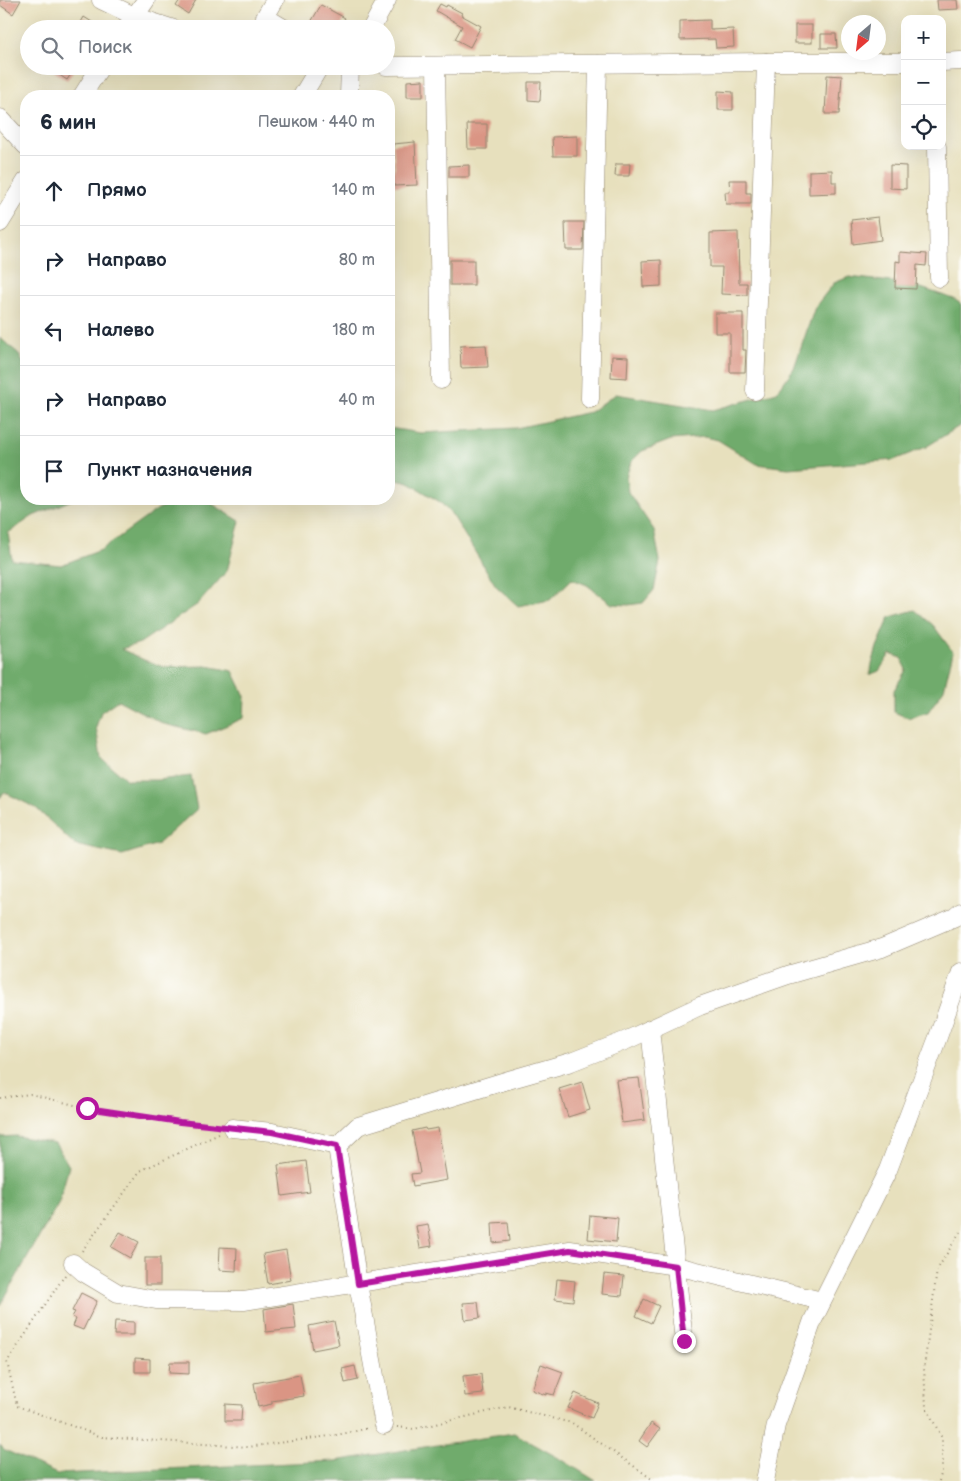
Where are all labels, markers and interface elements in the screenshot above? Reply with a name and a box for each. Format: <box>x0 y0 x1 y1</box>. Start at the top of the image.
north arrow <box>841 15 886 60</box>
map controls <box>901 15 946 150</box>
button: + <box>901 15 946 60</box>
search box <box>20 20 395 75</box>
icon: search <box>38 34 66 62</box>
text: Поиск <box>78 36 132 59</box>
button: − <box>901 60 946 105</box>
button: locate <box>901 105 946 150</box>
text: 6 мин <box>40 110 96 135</box>
text: Пешком · 440 m <box>258 113 375 132</box>
icon: ahead <box>40 177 68 205</box>
text: Прямо <box>87 179 147 202</box>
text: 140 m <box>332 181 375 200</box>
icon: right <box>40 247 68 275</box>
text: Направо <box>87 249 167 272</box>
text: 80 m <box>339 251 375 270</box>
icon: left <box>40 317 68 345</box>
text: Налево <box>87 319 154 342</box>
text: 180 m <box>333 321 375 340</box>
icon: right <box>40 387 68 415</box>
text: Направо <box>87 389 167 412</box>
text: 40 m <box>338 391 375 410</box>
icon: arrive <box>40 457 68 485</box>
text: Пункт назначения <box>87 459 252 482</box>
route start <box>76 1097 99 1120</box>
route end <box>673 1330 696 1353</box>

